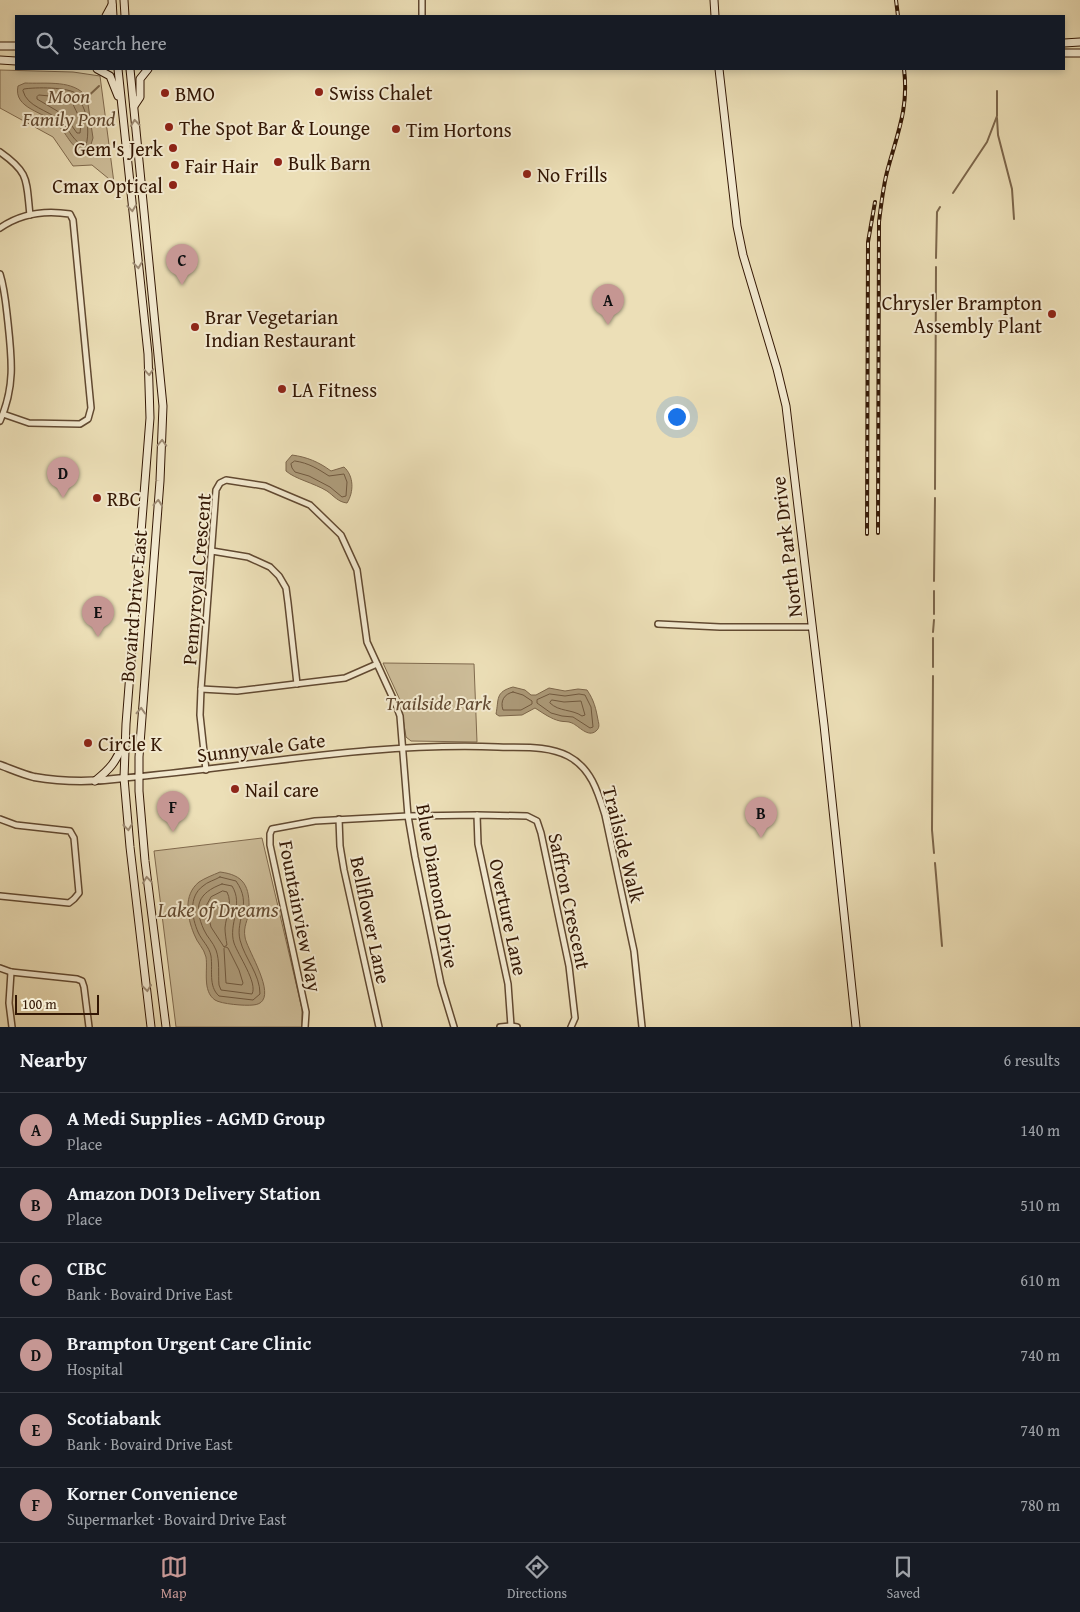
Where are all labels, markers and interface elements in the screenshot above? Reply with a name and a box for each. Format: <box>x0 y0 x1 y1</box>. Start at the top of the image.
search box <box>15 15 1065 70</box>
icon: search <box>33 29 61 57</box>
text: Search here <box>73 29 167 57</box>
place label: Swiss Chalet <box>329 78 432 107</box>
place label: BMO <box>175 79 215 108</box>
park label: Moon Family Pond <box>21 81 116 133</box>
marker: Swiss Chalet <box>313 86 325 98</box>
marker: BMO <box>159 87 171 99</box>
place label: The Spot Bar & Lounge <box>179 113 370 142</box>
place label: Tim Hortons <box>406 115 512 144</box>
one-way arrow <box>130 119 141 127</box>
marker: The Spot Bar & Lounge <box>163 121 175 133</box>
marker: Tim Hortons <box>390 123 402 135</box>
place label: Gem's Jerk <box>74 134 164 163</box>
marker: Gem's Jerk <box>167 142 179 154</box>
place label: Bulk Barn <box>288 148 371 177</box>
place label: Fair Hair <box>185 151 258 180</box>
marker: Bulk Barn <box>272 156 284 168</box>
marker: Fair Hair <box>169 159 181 171</box>
place label: No Frills <box>537 160 608 189</box>
marker: No Frills <box>521 168 533 180</box>
place label: Cmax Optical <box>52 171 163 200</box>
marker: Cmax Optical <box>167 179 179 191</box>
one-way arrow <box>127 205 138 213</box>
pin: C <box>166 244 198 285</box>
one-way arrow <box>132 262 143 270</box>
pin: A <box>592 284 624 325</box>
place label: Chrysler Brampton Assembly Plant <box>882 288 1042 340</box>
place label: Brar Vegetarian Indian Restaurant <box>205 302 356 354</box>
marker: Chrysler Brampton Assembly Plant <box>1046 308 1058 320</box>
marker: Brar Vegetarian Indian Restaurant <box>189 321 201 333</box>
one-way arrow <box>143 368 154 376</box>
place label: LA Fitness <box>292 375 377 404</box>
marker: LA Fitness <box>276 383 288 395</box>
your location <box>664 404 690 430</box>
one-way arrow <box>156 439 167 447</box>
pin: D <box>47 457 79 498</box>
street label: North Park Drive <box>763 475 809 619</box>
place label: RBC <box>107 484 141 513</box>
marker: RBC <box>91 492 103 504</box>
street label: Pennyroyal Crescent <box>174 492 218 666</box>
one-way arrow <box>152 498 163 506</box>
street label: Bovaird Drive East <box>112 529 154 683</box>
pin: E <box>82 596 114 637</box>
park label: Trailside Park <box>385 688 492 717</box>
one-way arrow <box>136 706 147 714</box>
street label: Sunnyvale Gate <box>195 725 327 769</box>
place label: Circle K <box>98 729 162 758</box>
marker: Circle K <box>82 737 94 749</box>
place label: Nail care <box>245 775 319 804</box>
marker: Nail care <box>229 783 241 795</box>
street label: Trailside Walk <box>595 783 653 906</box>
pin: F <box>157 791 189 832</box>
pin: B <box>745 797 777 838</box>
street label: Blue Diamond Drive <box>409 801 467 971</box>
one-way arrow <box>122 823 133 831</box>
street label: Saffron Crescent <box>541 830 599 972</box>
street label: Fountainview Way <box>272 838 330 994</box>
street label: Bellflower Lane <box>343 854 399 986</box>
street label: Overture Lane <box>482 856 536 978</box>
one-way arrow <box>143 876 153 884</box>
water label: Lake of Dreams <box>157 894 279 925</box>
one-way arrow <box>141 984 151 992</box>
scale bar <box>15 992 99 1015</box>
text: 100 m <box>22 994 57 1014</box>
text: Nearby <box>20 1044 87 1075</box>
text: 6 results <box>1003 1048 1060 1072</box>
text: A Medi Supplies - AGMD Group <box>67 1104 325 1132</box>
text: A <box>31 1118 41 1142</box>
text: 140 m <box>1020 1118 1060 1142</box>
text: Place <box>67 1132 102 1156</box>
text: Amazon DOI3 Delivery Station <box>67 1179 321 1207</box>
text: B <box>31 1193 41 1217</box>
text: 510 m <box>1020 1193 1060 1217</box>
text: Place <box>67 1207 102 1231</box>
text: CIBC <box>67 1254 107 1282</box>
text: C <box>31 1268 41 1292</box>
text: 610 m <box>1020 1268 1060 1292</box>
text: Bank · Bovaird Drive East <box>67 1282 233 1306</box>
text: Brampton Urgent Care Clinic <box>67 1329 311 1357</box>
text: D <box>31 1343 41 1367</box>
text: 740 m <box>1020 1343 1060 1367</box>
text: Hospital <box>67 1357 123 1381</box>
text: Scotiabank <box>67 1404 161 1432</box>
text: E <box>32 1418 40 1442</box>
text: 740 m <box>1020 1418 1060 1442</box>
text: Bank · Bovaird Drive East <box>67 1432 233 1456</box>
text: Korner Convenience <box>67 1479 238 1507</box>
text: F <box>32 1493 40 1517</box>
text: 780 m <box>1020 1493 1060 1517</box>
text: Supermarket · Bovaird Drive East <box>67 1507 286 1531</box>
tab: Map <box>160 1553 188 1603</box>
tab: Directions <box>507 1553 567 1603</box>
tab: Saved <box>886 1553 920 1603</box>

